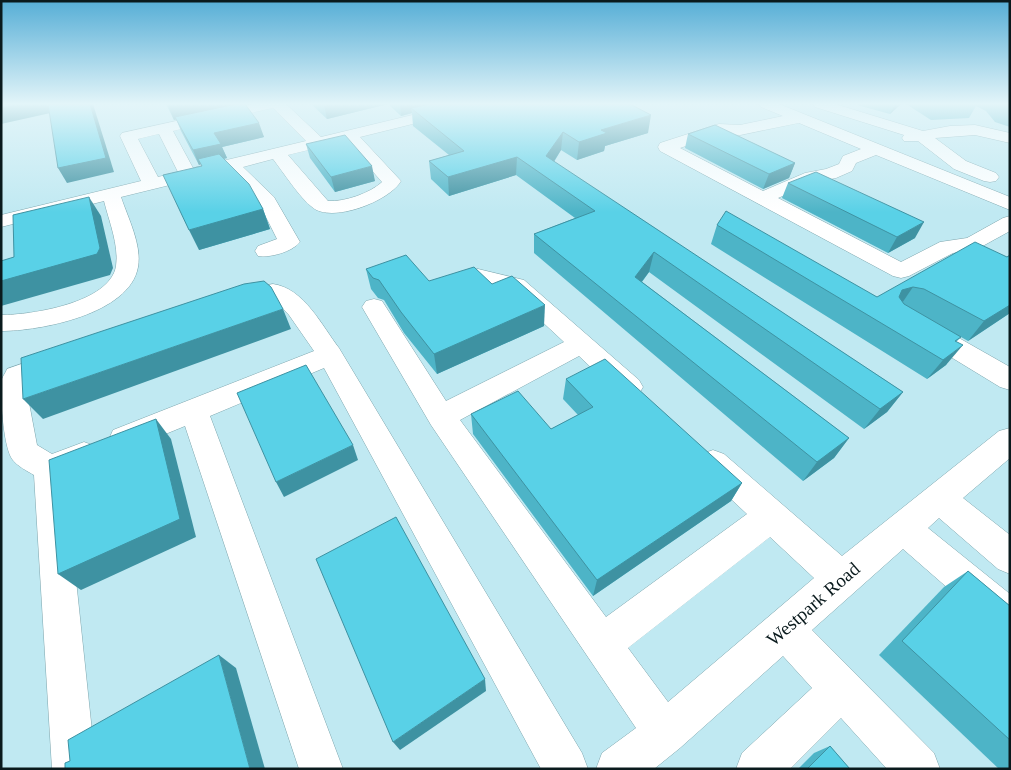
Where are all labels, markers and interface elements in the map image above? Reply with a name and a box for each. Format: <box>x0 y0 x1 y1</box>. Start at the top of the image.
street label: Westpark Road <box>762 558 864 650</box>

